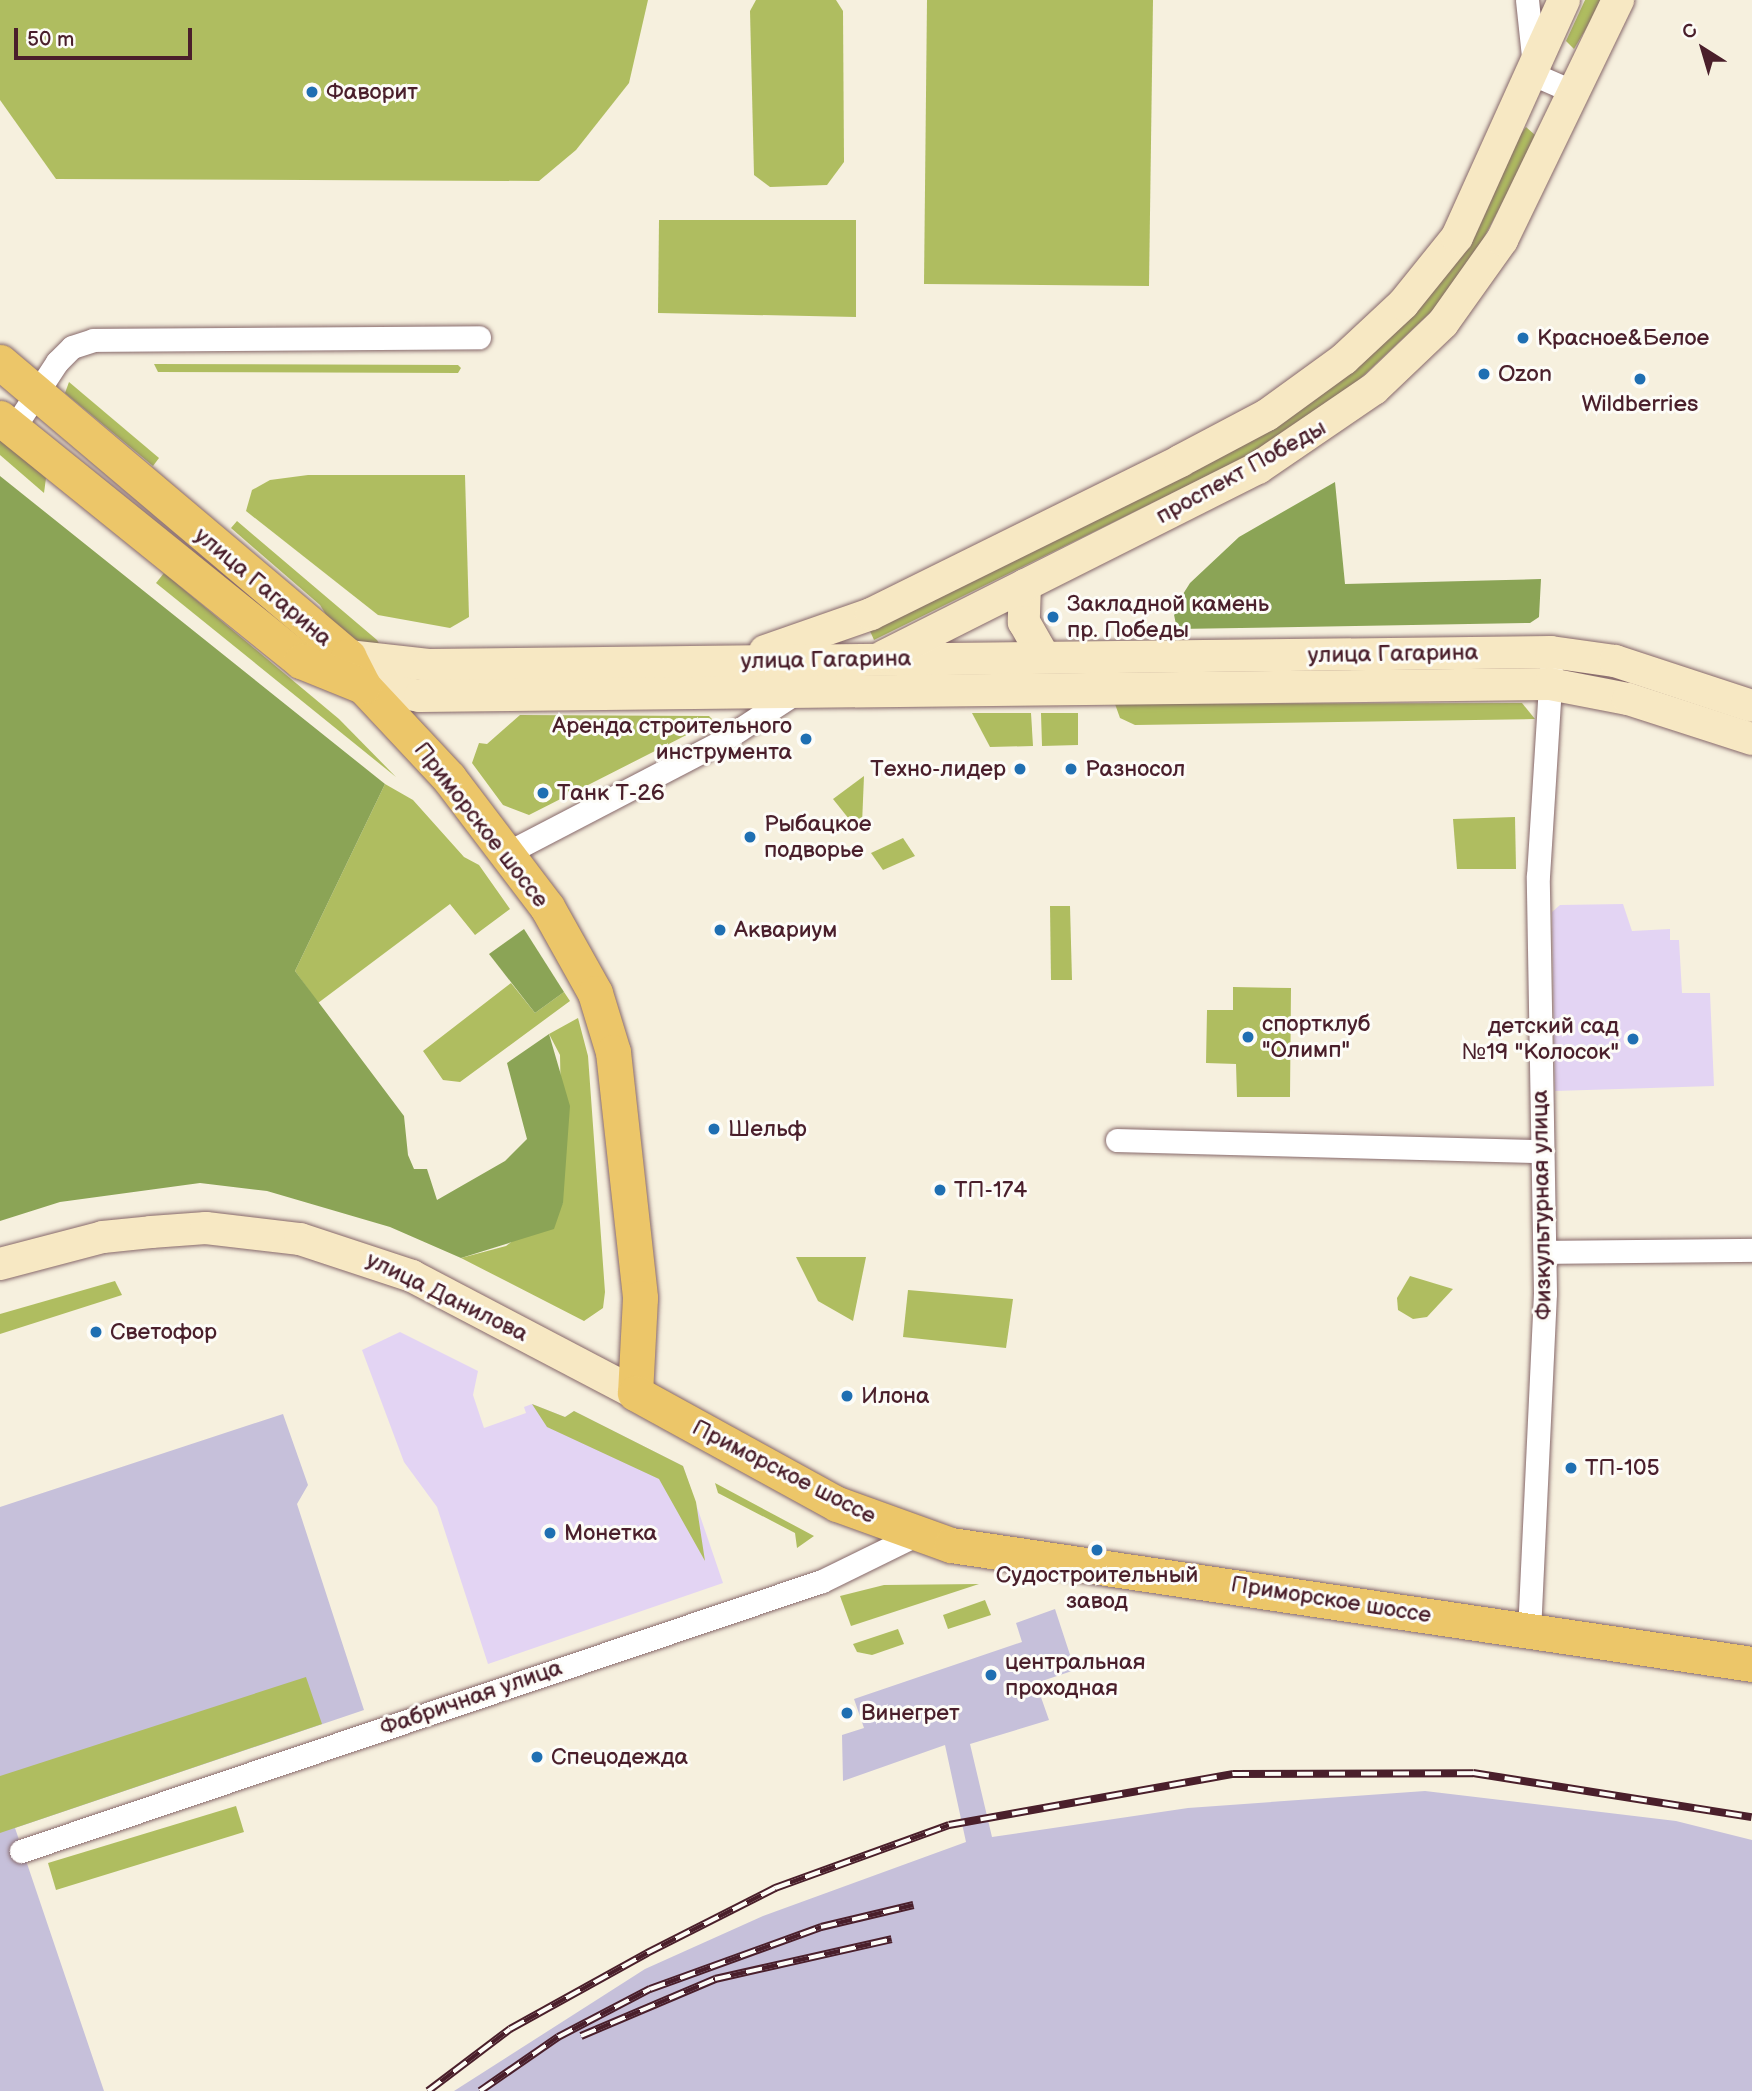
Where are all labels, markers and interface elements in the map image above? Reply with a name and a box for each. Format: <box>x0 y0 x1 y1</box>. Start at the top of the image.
scale bar <box>18 14 196 58</box>
north arrow <box>1668 14 1738 84</box>
text: С <box>1678 19 1702 45</box>
text: 50 m <box>27 27 74 52</box>
place label: Фаворит <box>326 78 418 106</box>
marker: Фаворит <box>304 84 320 100</box>
place label: Красное&Белое <box>1537 324 1709 352</box>
marker: Красное&Белое <box>1515 330 1531 346</box>
place label: Ozon <box>1498 360 1552 388</box>
marker: Ozon <box>1476 366 1492 382</box>
marker: Wildberries <box>1632 371 1648 387</box>
place label: Wildberries <box>1581 390 1699 418</box>
street label: проспект Победы <box>1151 414 1331 530</box>
street label: улица Гагарина <box>189 522 337 652</box>
place label: Закладной камень пр. Победы <box>1067 590 1269 644</box>
marker: Закладной камень пр. Победы <box>1045 609 1061 625</box>
street label: улица Гагарина <box>1307 639 1479 669</box>
street label: улица Гагарина <box>740 645 912 675</box>
place label: Аренда строительного инструмента <box>552 712 792 766</box>
marker: Аренда строительного инструмента <box>798 731 814 747</box>
street label: Приморское шоссе <box>408 737 554 913</box>
place label: Техно-лидер <box>870 755 1006 783</box>
place label: Разносол <box>1085 755 1185 783</box>
marker: Техно-лидер <box>1012 761 1028 777</box>
marker: Разносол <box>1063 761 1079 777</box>
place label: Танк Т-26 <box>557 779 665 807</box>
marker: Танк Т-26 <box>535 785 551 801</box>
place label: Рыбацкое подворье <box>764 810 871 864</box>
marker: Рыбацкое подворье <box>742 829 758 845</box>
place label: Аквариум <box>734 916 837 944</box>
marker: Аквариум <box>712 922 728 938</box>
place label: спортклуб "Олимп" <box>1262 1010 1370 1064</box>
place label: детский сад №19 "Колосок" <box>1462 1012 1619 1066</box>
marker: спортклуб "Олимп" <box>1240 1029 1256 1045</box>
marker: детский сад №19 "Колосок" <box>1625 1031 1641 1047</box>
street label: Физкультурная улица <box>1526 1090 1558 1320</box>
place label: Шельф <box>728 1115 807 1143</box>
marker: Шельф <box>706 1121 722 1137</box>
place label: ТП-174 <box>954 1176 1027 1204</box>
marker: ТП-174 <box>932 1182 948 1198</box>
street label: улица Данилова <box>362 1246 532 1348</box>
place label: Светофор <box>110 1318 217 1346</box>
marker: Светофор <box>88 1324 104 1340</box>
place label: Илона <box>861 1382 930 1410</box>
marker: Илона <box>839 1388 855 1404</box>
street label: Приморское шоссе <box>688 1414 880 1530</box>
place label: ТП-105 <box>1585 1454 1660 1482</box>
marker: ТП-105 <box>1563 1460 1579 1476</box>
place label: Монетка <box>564 1519 657 1547</box>
marker: Монетка <box>542 1525 558 1541</box>
marker: Судостроительный завод <box>1089 1542 1105 1558</box>
place label: Судостроительный завод <box>996 1561 1198 1615</box>
street label: Приморское шоссе <box>1229 1571 1433 1629</box>
place label: центральная проходная <box>1005 1648 1145 1702</box>
street label: Фабричная улица <box>376 1654 566 1742</box>
marker: центральная проходная <box>983 1667 999 1683</box>
place label: Винегрет <box>861 1699 960 1727</box>
marker: Винегрет <box>839 1705 855 1721</box>
place label: Спецодежда <box>551 1743 688 1771</box>
marker: Спецодежда <box>529 1749 545 1765</box>

